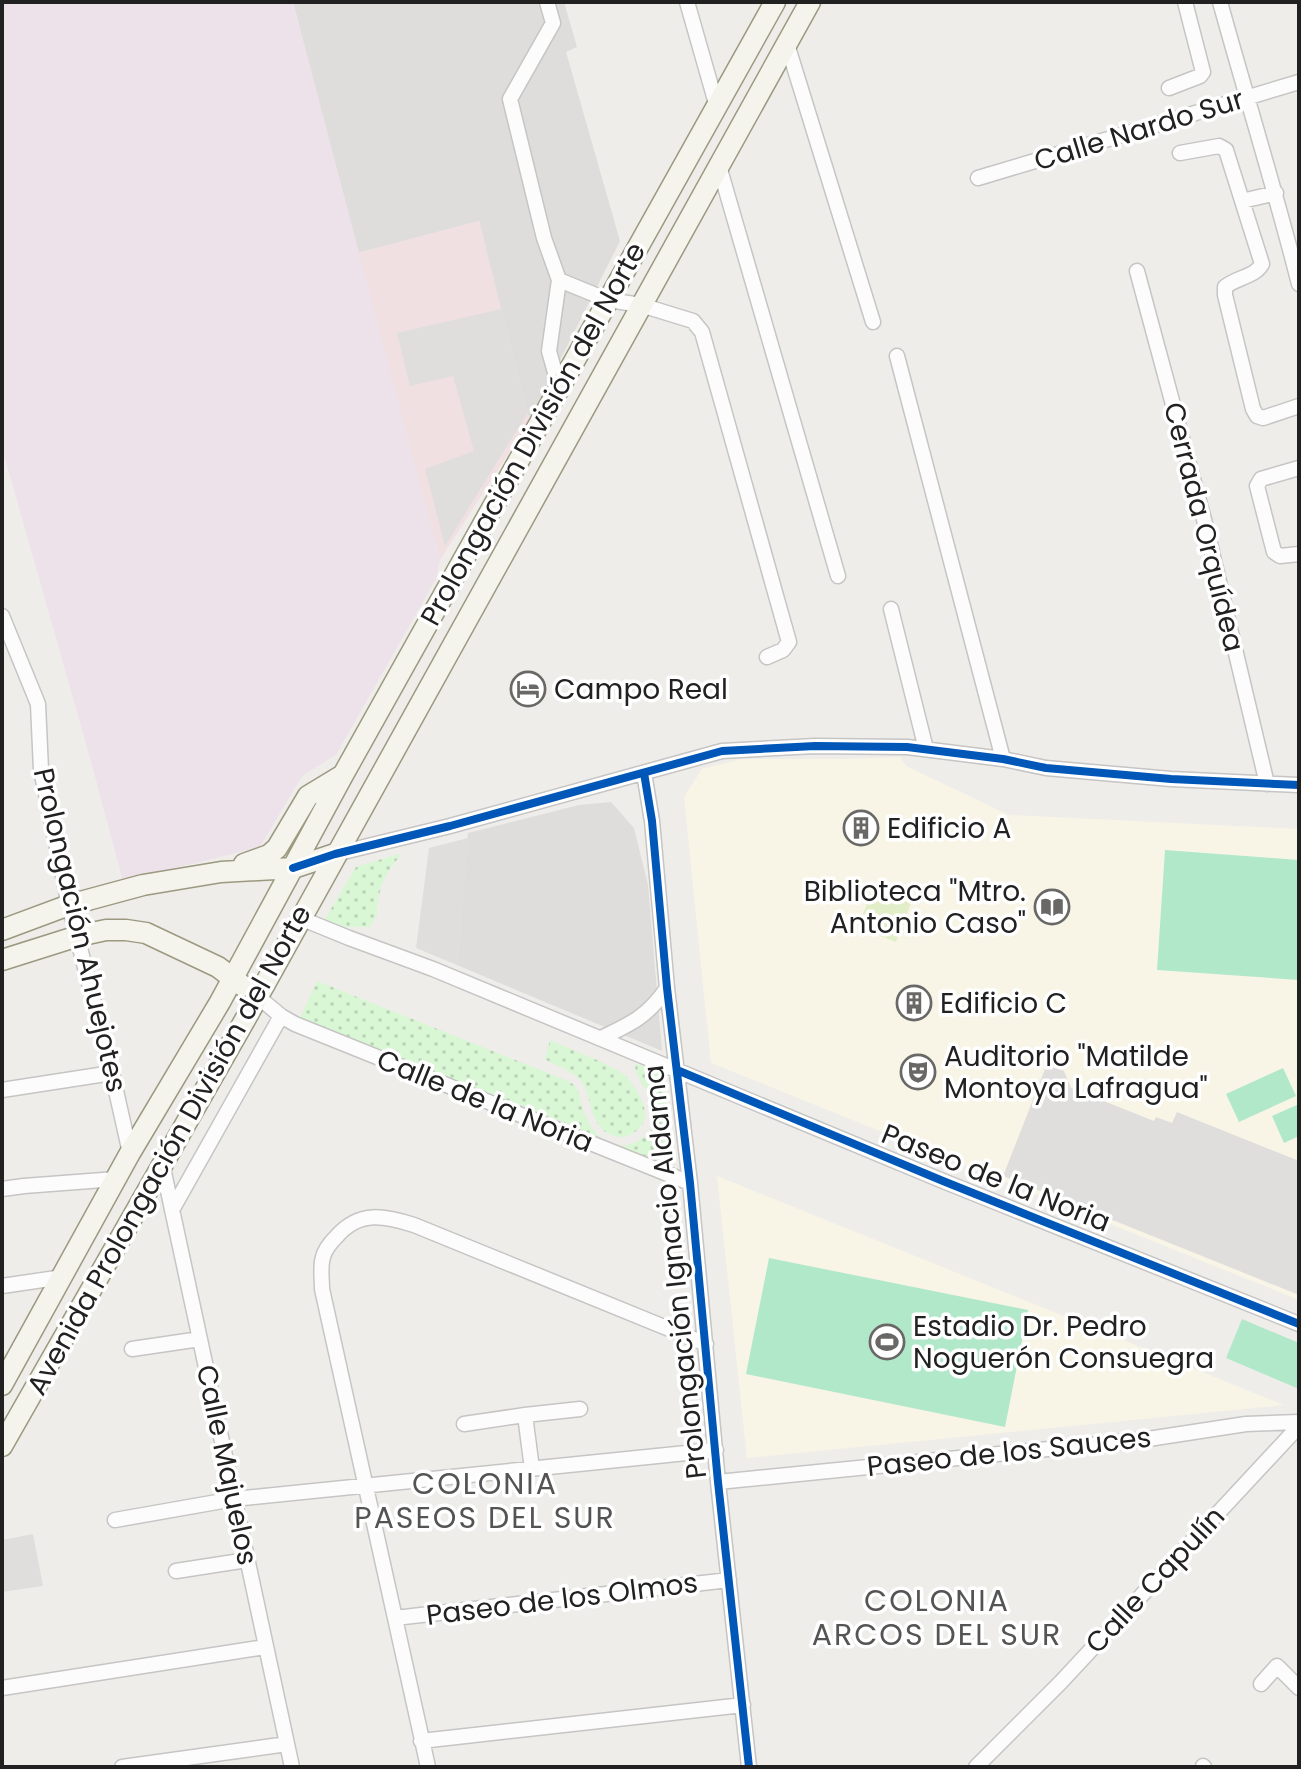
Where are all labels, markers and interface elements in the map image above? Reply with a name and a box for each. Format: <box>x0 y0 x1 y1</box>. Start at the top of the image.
street label: Calle Nardo Sur <box>1029 80 1249 180</box>
street label: Prolongación División del Norte <box>411 235 655 633</box>
street label: Cerrada Orquídea <box>1154 398 1254 656</box>
hotel icon: Campo Real <box>509 670 547 708</box>
place label: Campo Real <box>554 670 728 709</box>
street label: Prolongación Ahuejotes <box>24 764 136 1096</box>
building icon: Edificio A <box>842 809 880 847</box>
place label: Edificio A <box>887 809 1011 848</box>
place label: Biblioteca "Mtro. Antonio Caso" <box>804 872 1026 943</box>
library icon: Biblioteca "Mtro. Antonio Caso" <box>1033 888 1071 926</box>
street label: Avenida Prolongación División del Norte <box>17 898 321 1402</box>
building icon: Edificio C <box>895 984 933 1022</box>
place label: Edificio C <box>940 984 1067 1023</box>
place label: Auditorio "Matilde Montoya Lafragua" <box>944 1037 1208 1108</box>
street label: Calle de la Noria <box>371 1040 599 1162</box>
theatre icon: Auditorio "Matilde Montoya Lafragua" <box>899 1053 937 1091</box>
street label: Prolongación Ignacio Aldama <box>634 1063 716 1481</box>
street label: Paseo de la Noria <box>876 1114 1116 1242</box>
place label: Estadio Dr. Pedro Noguerón Consuegra <box>913 1307 1214 1378</box>
sports icon: Estadio Dr. Pedro Noguerón Consuegra <box>868 1323 906 1361</box>
street label: Calle Majuelos <box>187 1361 267 1569</box>
street label: Paseo de los Sauces <box>865 1418 1153 1486</box>
district label: COLONIA PASEOS DEL SUR <box>354 1462 616 1539</box>
street label: Calle Capulín <box>1077 1498 1233 1662</box>
street label: Paseo de los Olmos <box>424 1563 700 1635</box>
district label: COLONIA ARCOS DEL SUR <box>812 1579 1062 1656</box>

